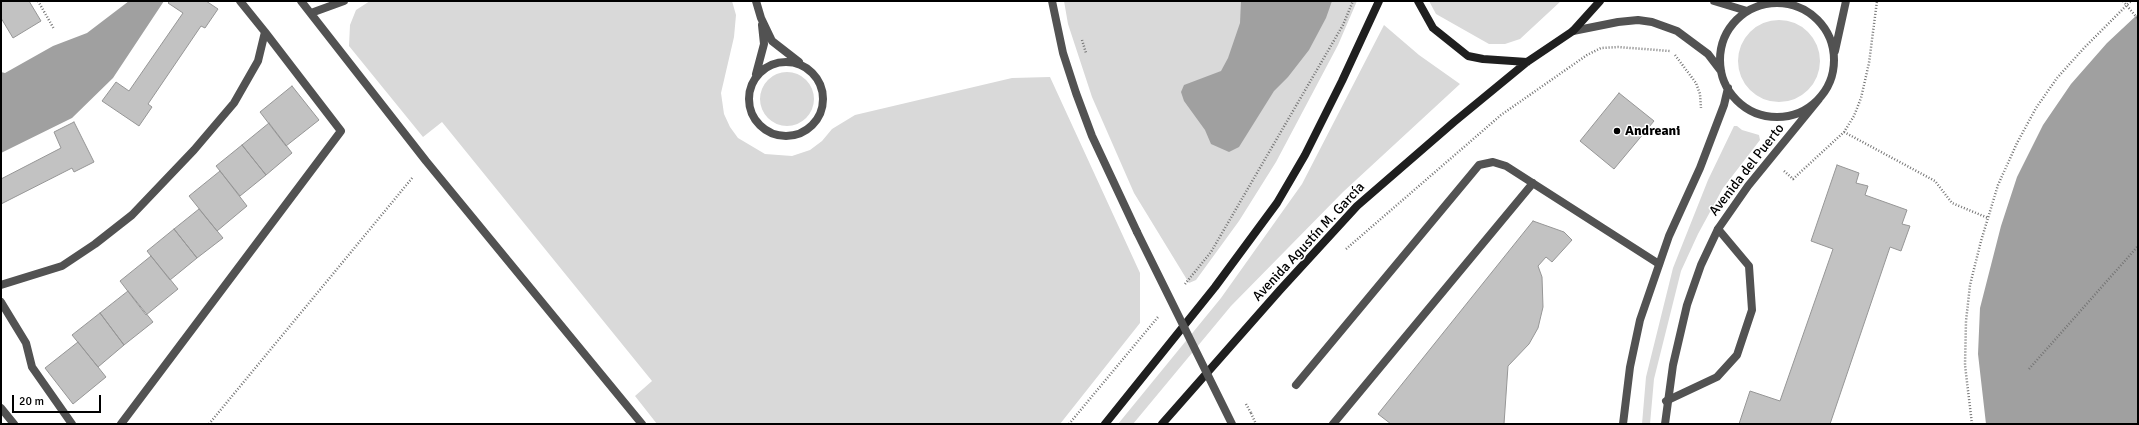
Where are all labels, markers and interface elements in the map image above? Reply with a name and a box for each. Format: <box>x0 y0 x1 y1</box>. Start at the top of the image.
street label: Avenida del Puerto <box>1706 121 1788 219</box>
place label: Andreani <box>1625 123 1680 139</box>
marker: Andreani <box>1612 126 1622 136</box>
street label: Avenida Agustín M. García <box>1250 179 1368 305</box>
scale bar <box>14 387 103 413</box>
text: 20 m <box>19 394 44 409</box>

